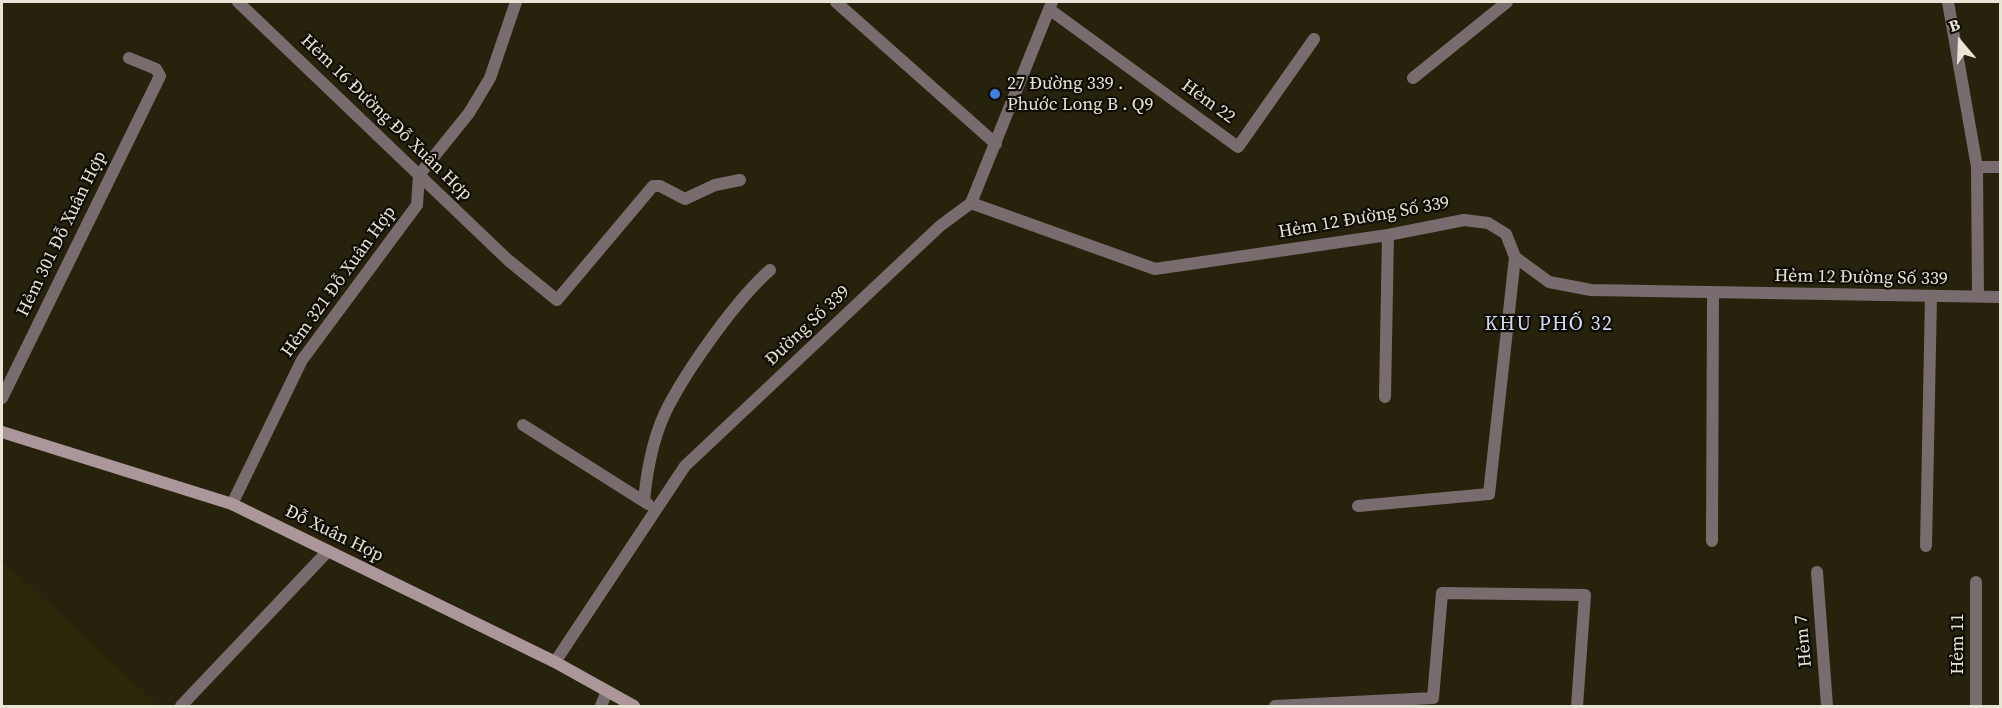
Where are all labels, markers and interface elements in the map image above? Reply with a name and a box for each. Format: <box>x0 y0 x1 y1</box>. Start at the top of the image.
north arrow <box>1930 12 1990 72</box>
text: B <box>1946 13 1963 37</box>
street label: Hẻm 16 Đường Đỗ Xuân Hợp <box>296 30 476 206</box>
place label: 27 Đường 339 . Phước Long B . Q9 <box>1007 73 1154 116</box>
street label: Hẻm 22 <box>1177 75 1239 129</box>
marker: 27 Đường 339 . Phước Long B . Q9 <box>988 87 1002 101</box>
street label: Hẻm 301 Đỗ Xuân Hợp <box>13 148 111 320</box>
street label: Hẻm 12 Đường Số 339 <box>1277 192 1451 244</box>
street label: Hẻm 321 Đỗ Xuân Hợp <box>277 202 401 362</box>
street label: Hẻm 12 Đường Số 339 <box>1774 266 1948 290</box>
street label: Đường Số 339 <box>761 281 855 371</box>
district label: KHU PHỐ 32 <box>1485 313 1613 337</box>
street label: Đỗ Xuân Hợp <box>281 501 387 567</box>
street label: Hẻm 11 <box>1947 613 1969 675</box>
street label: Hẻm 7 <box>1791 614 1817 668</box>

